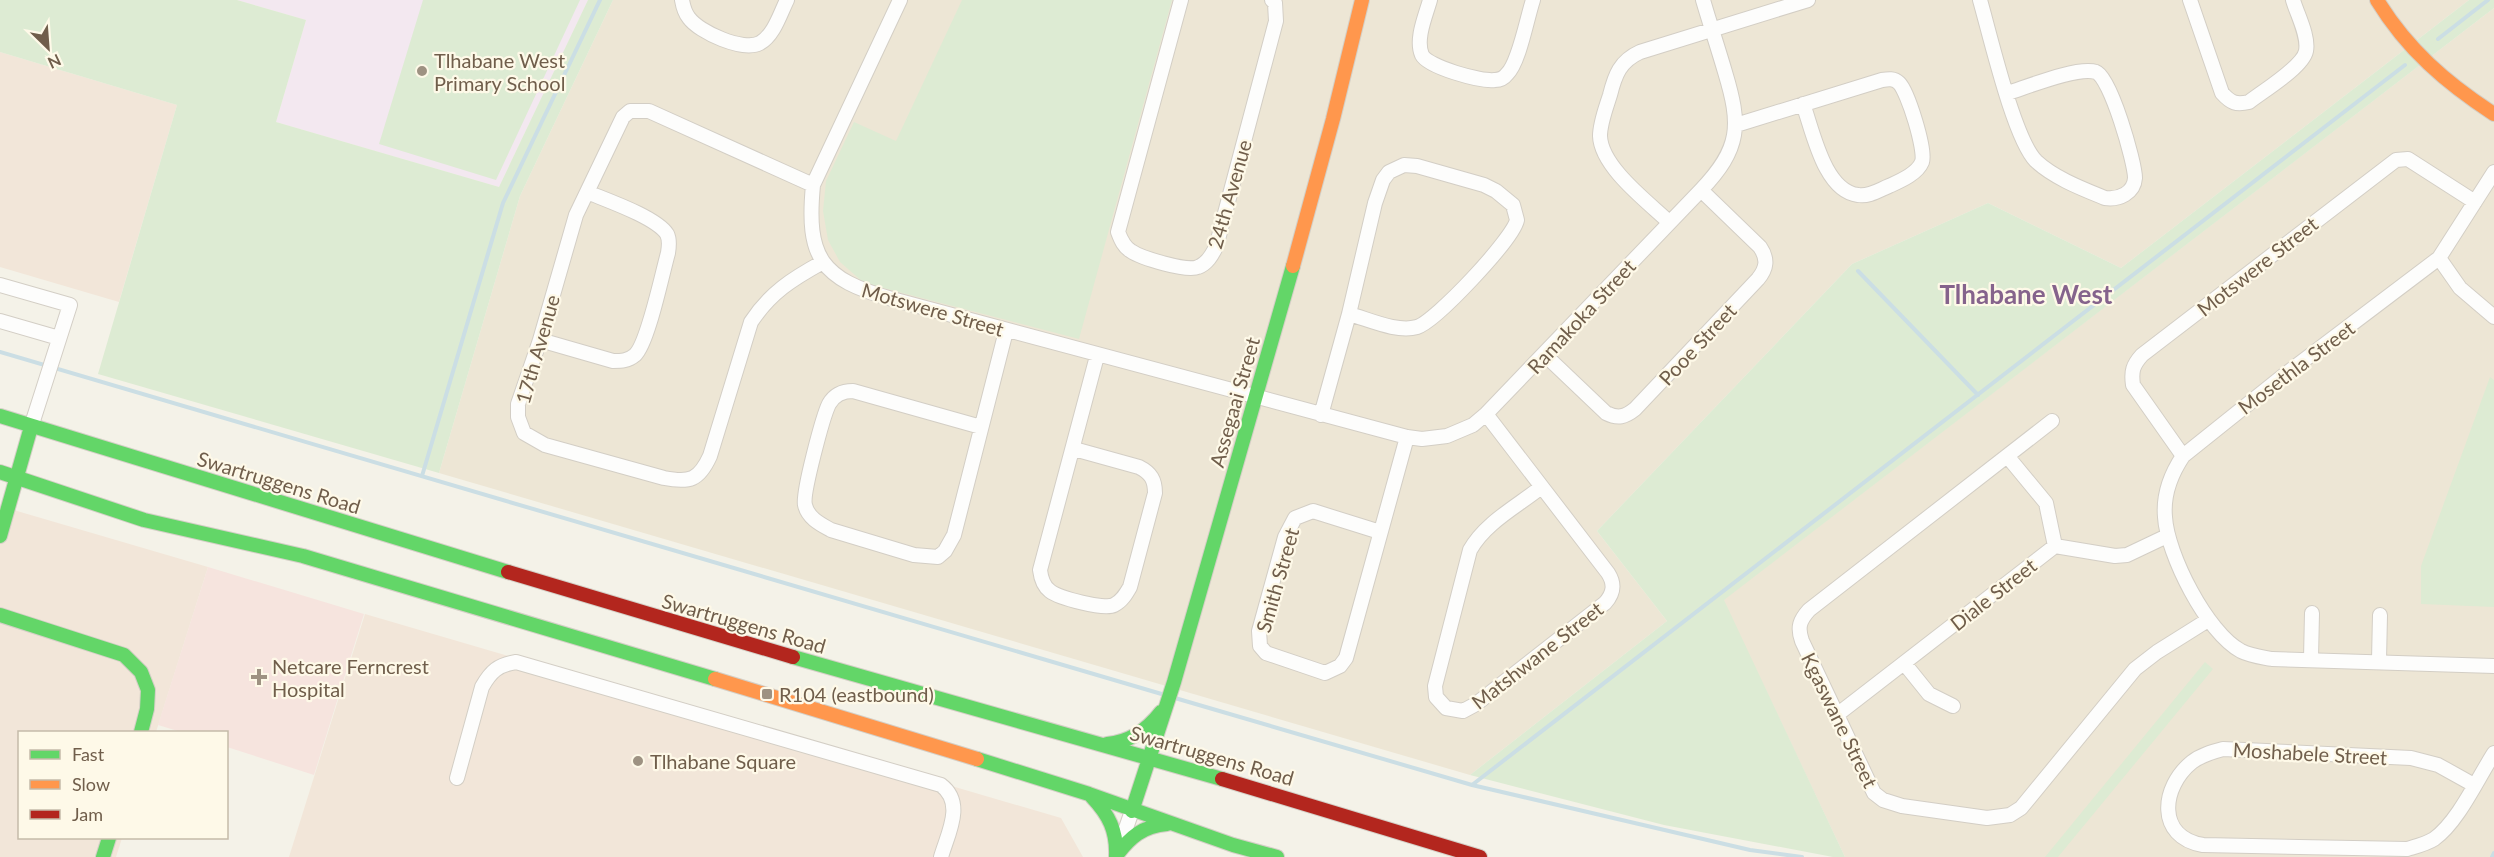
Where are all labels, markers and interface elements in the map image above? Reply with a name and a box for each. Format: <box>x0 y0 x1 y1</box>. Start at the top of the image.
north arrow <box>18 18 78 78</box>
place label: Tlhabane West Primary School <box>434 48 565 95</box>
text: N <box>45 51 64 73</box>
marker: Tlhabane West Primary School <box>415 64 429 78</box>
street label: 24th Avenue <box>1202 137 1256 251</box>
street label: Motswere Street <box>2192 211 2322 321</box>
street label: Ramakoka Street <box>1522 254 1640 378</box>
street label: Motswere Street <box>859 277 1007 341</box>
district label: Tlhabane West <box>1939 278 2113 310</box>
street label: 17th Avenue <box>510 292 564 406</box>
street label: Pooe Street <box>1653 298 1741 390</box>
street label: Mosethla Street <box>2233 315 2359 419</box>
street label: Assegaai Street <box>1204 334 1264 470</box>
street label: Swartruggens Road <box>194 446 364 518</box>
street label: Smith Street <box>1251 525 1303 635</box>
street label: Diale Street <box>1945 553 2041 635</box>
street label: Swartruggens Road <box>659 588 829 658</box>
street label: Matshwane Street <box>1467 596 1607 714</box>
street label: Kgaswane Street <box>1797 649 1883 791</box>
place label: Netcare Ferncrest Hospital <box>272 654 429 701</box>
marker: Netcare Ferncrest Hospital <box>250 668 268 686</box>
place label: R104 (eastbound) <box>779 682 934 706</box>
marker: R104 (eastbound) <box>760 687 774 701</box>
street label: Swartruggens Road <box>1127 720 1297 790</box>
legend <box>18 731 228 839</box>
street label: Moshabele Street <box>2232 737 2388 769</box>
text: Fast <box>72 743 105 765</box>
place label: Tlhabane Square <box>650 749 796 773</box>
marker: Tlhabane Square <box>631 754 645 768</box>
text: Slow <box>72 773 110 795</box>
text: Jam <box>72 803 103 825</box>

